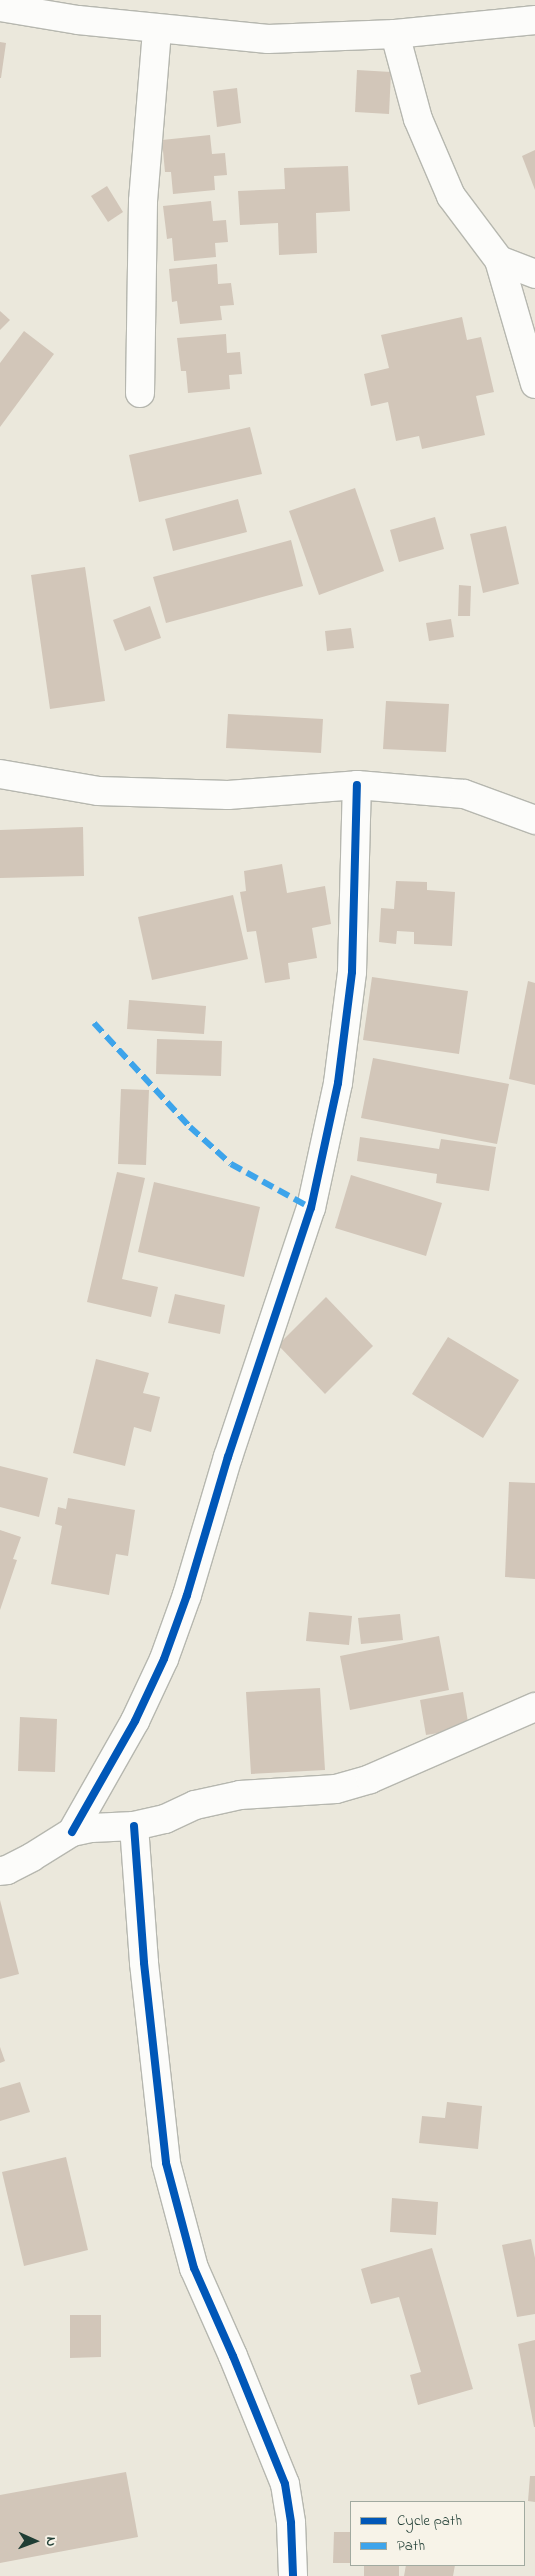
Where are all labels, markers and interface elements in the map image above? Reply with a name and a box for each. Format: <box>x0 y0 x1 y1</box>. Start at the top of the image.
legend <box>350 2501 525 2566</box>
text: Cycle path <box>397 2510 462 2532</box>
north arrow <box>10 2516 60 2566</box>
text: Path <box>397 2535 425 2557</box>
text: N <box>40 2536 61 2547</box>

